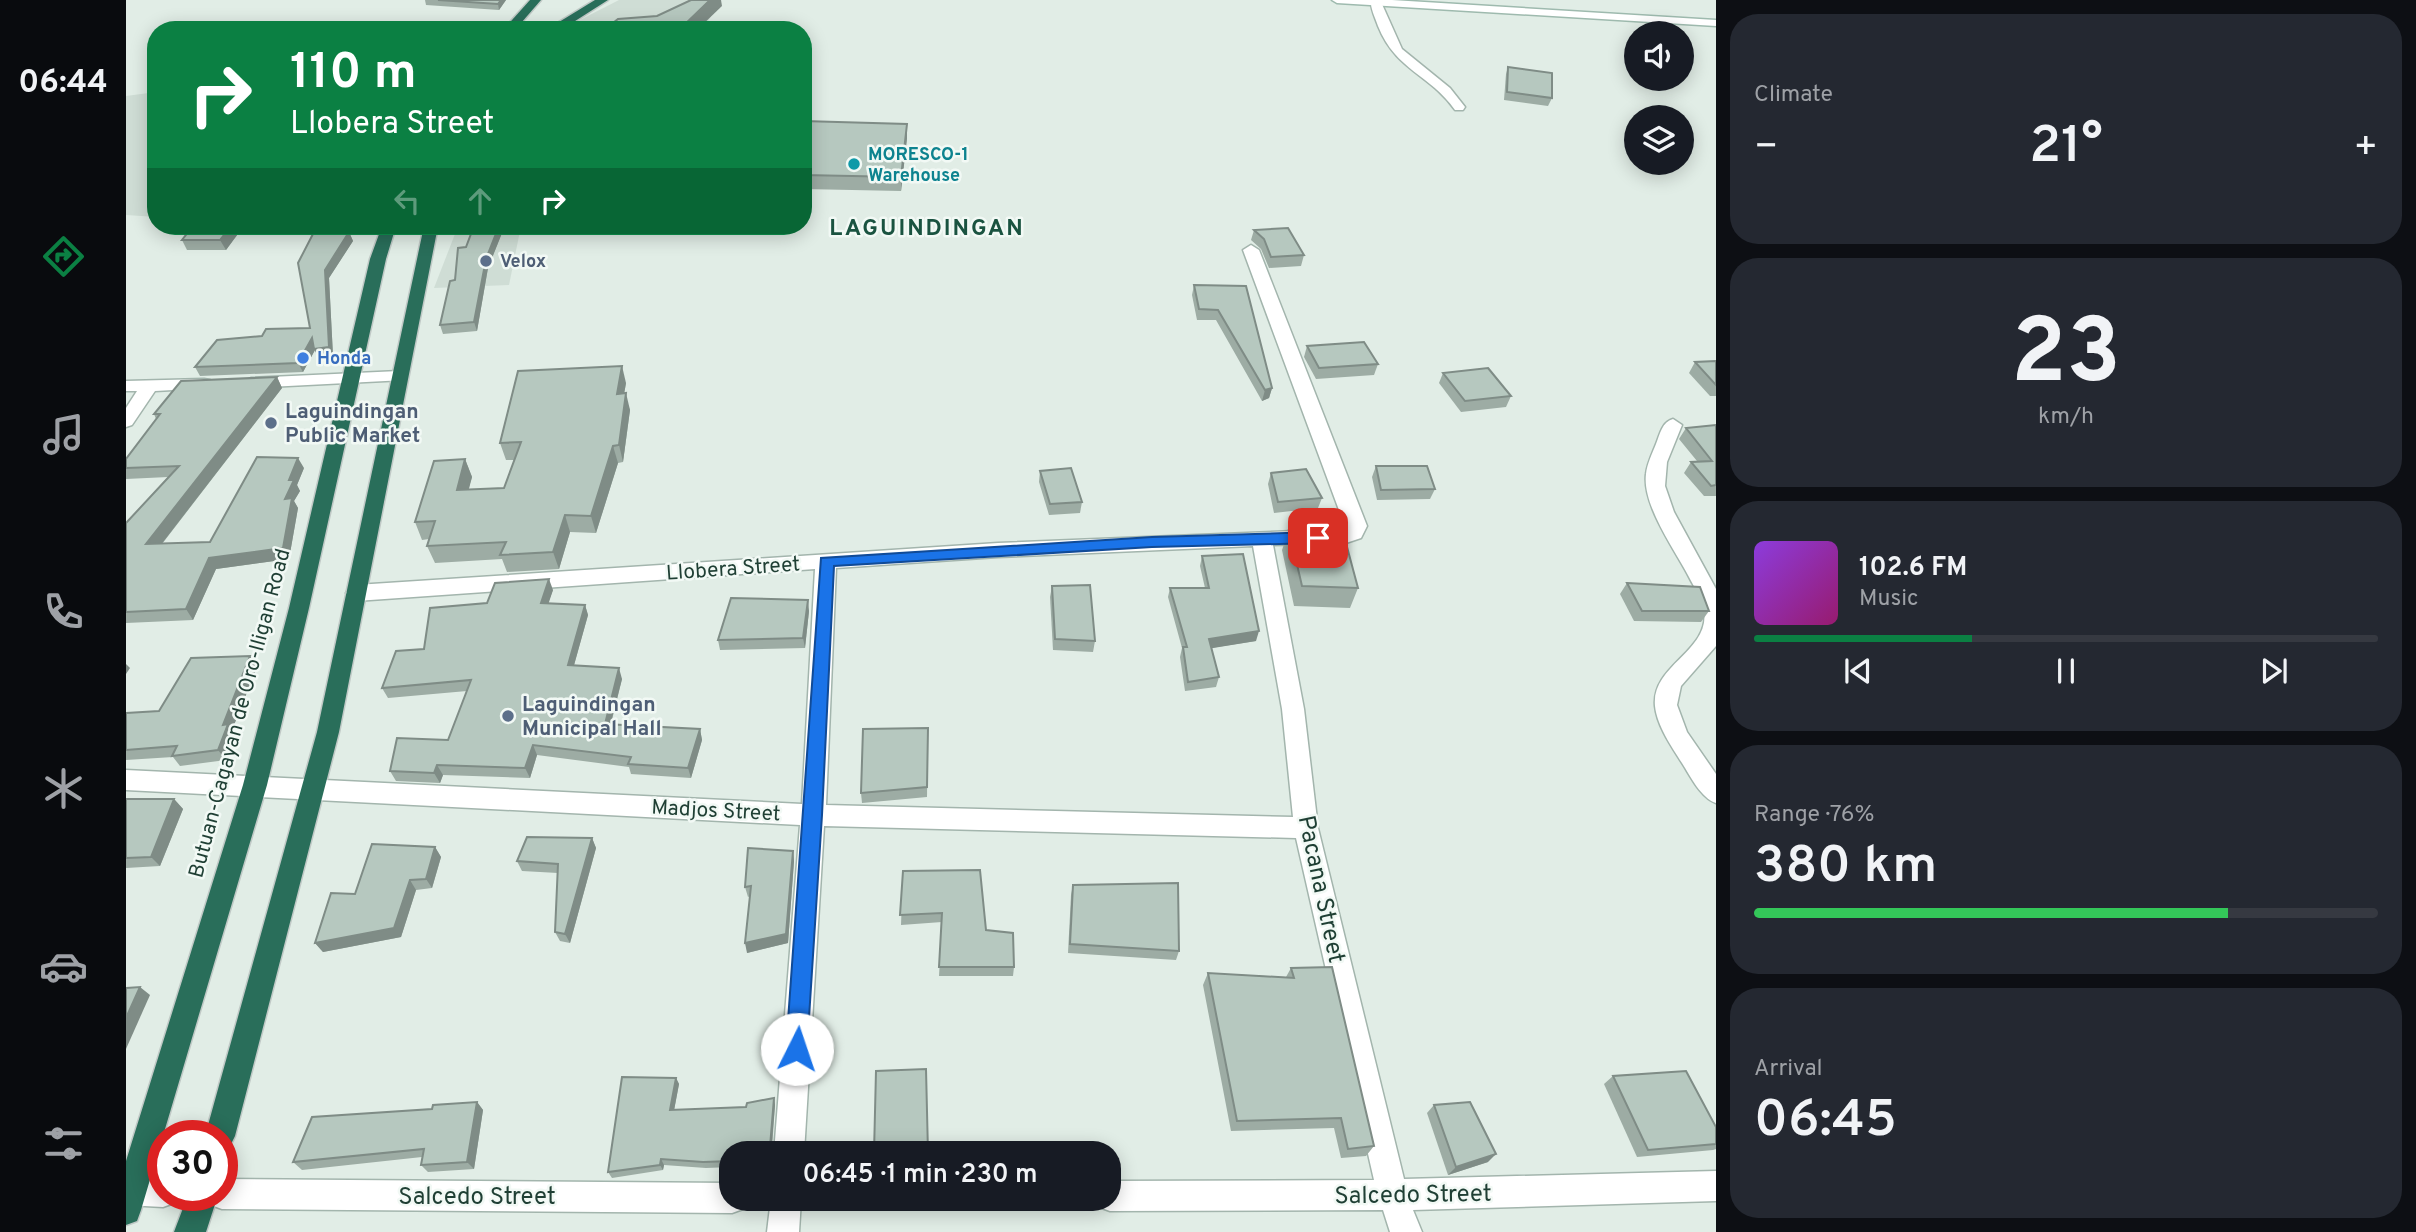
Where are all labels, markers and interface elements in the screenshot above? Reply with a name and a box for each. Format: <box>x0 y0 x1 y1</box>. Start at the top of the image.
map controls <box>1624 21 1694 175</box>
button: sound <box>1624 21 1694 91</box>
text: 110 m <box>290 44 417 106</box>
icon: right <box>175 49 266 140</box>
text: 06:44 <box>18 64 108 104</box>
text: Climate <box>1754 81 1833 110</box>
text: Llobera Street <box>290 105 494 145</box>
button: layers <box>1624 105 1694 175</box>
text: 21° <box>2029 115 2103 181</box>
text: − <box>1754 124 1779 173</box>
text: + <box>2353 124 2378 173</box>
place label: MORESCO-1 Warehouse <box>868 144 969 188</box>
marker: MORESCO-1 Warehouse <box>846 156 862 172</box>
icon: left <box>388 182 426 220</box>
icon: ahead <box>461 182 499 220</box>
icon: right <box>534 182 572 220</box>
district label: LAGUINDINGAN <box>829 215 1025 244</box>
icon: directions <box>39 232 88 281</box>
place label: Velox <box>500 251 546 274</box>
marker: Velox <box>478 253 494 269</box>
text: 23 <box>2011 300 2121 415</box>
place label: Honda <box>317 348 371 371</box>
marker: Honda <box>295 350 311 366</box>
place label: Laguindingan Public Market <box>285 399 420 450</box>
text: km/h <box>2038 403 2094 432</box>
icon: music <box>39 410 88 459</box>
marker: Laguindingan Public Market <box>263 415 279 431</box>
pin <box>1288 508 1348 568</box>
icon: arrive <box>1299 519 1337 557</box>
street label: Butuan-Cagayan de Oro-Iligan Road <box>183 546 297 881</box>
street label: Llobera Street <box>665 551 801 588</box>
text: 102.6 FM <box>1859 552 1967 585</box>
text: Music <box>1859 585 1919 614</box>
icon: phone <box>39 587 88 636</box>
icon: previous <box>1839 652 1877 690</box>
icon: pause <box>2047 652 2085 690</box>
icon: next <box>2255 652 2293 690</box>
place label: Laguindingan Municipal Hall <box>522 692 662 743</box>
marker: Laguindingan Municipal Hall <box>500 708 516 724</box>
icon: climate <box>39 764 88 813</box>
street label: Madjos Street <box>651 795 781 828</box>
text: Range · 76% <box>1754 801 1874 830</box>
street label: Pacana Street <box>1290 813 1350 966</box>
text: 380 km <box>1754 835 1937 901</box>
icon: car <box>39 942 88 991</box>
position arrow <box>760 1012 834 1086</box>
text: Arrival <box>1754 1055 1823 1084</box>
text: 06:45 <box>1754 1089 1897 1155</box>
icon: filters <box>39 1119 88 1168</box>
speed limit sign: 30 <box>147 1120 238 1211</box>
text: 06:45 · 1 min · 230 m <box>802 1159 1038 1192</box>
street label: Salcedo Street <box>1334 1180 1492 1212</box>
street label: Salcedo Street <box>398 1183 556 1213</box>

